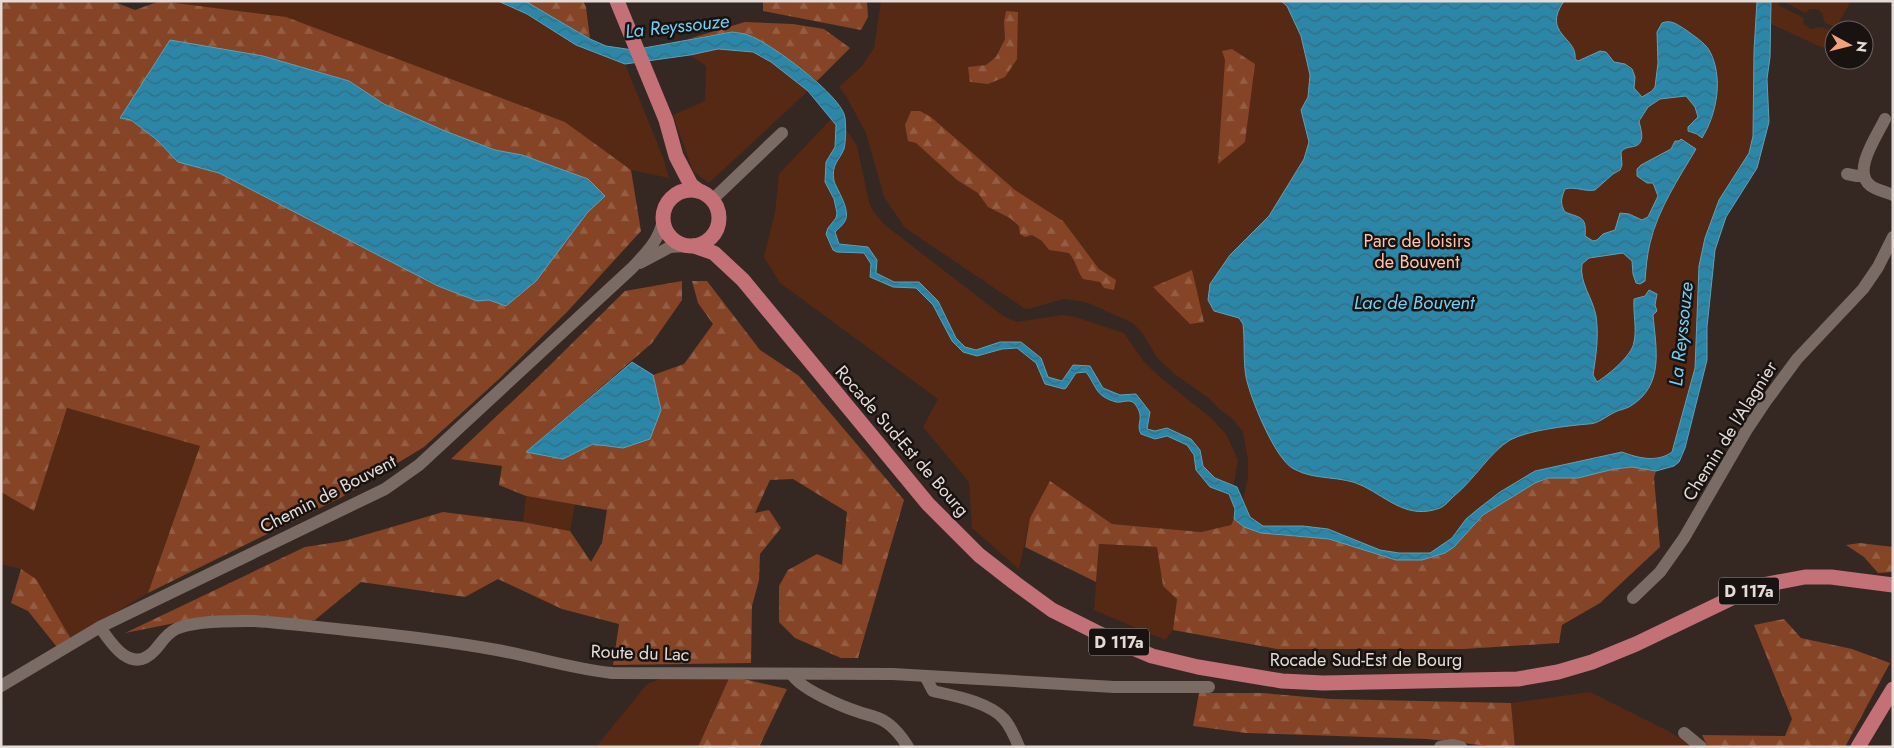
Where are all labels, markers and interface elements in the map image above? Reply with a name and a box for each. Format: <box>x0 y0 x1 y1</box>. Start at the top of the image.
water label: La Reyssouze <box>624 7 731 45</box>
north arrow <box>1824 20 1874 70</box>
text: N <box>1851 40 1873 53</box>
park label: Parc de loisirs de Bouvent <box>1364 228 1470 275</box>
water label: La Reyssouze <box>1662 280 1700 387</box>
water label: Lac de Bouvent <box>1354 289 1476 316</box>
street label: Chemin de l'Alagnier <box>1676 355 1784 506</box>
street label: Rocade Sud-Est de Bourg <box>829 360 975 522</box>
street label: Chemin de Bouvent <box>255 448 401 540</box>
road number: D 117a <box>1719 578 1779 604</box>
road number: D 117a <box>1089 628 1149 656</box>
street label: Route du Lac <box>590 638 690 668</box>
street label: Rocade Sud-Est de Bourg <box>1270 647 1462 673</box>

